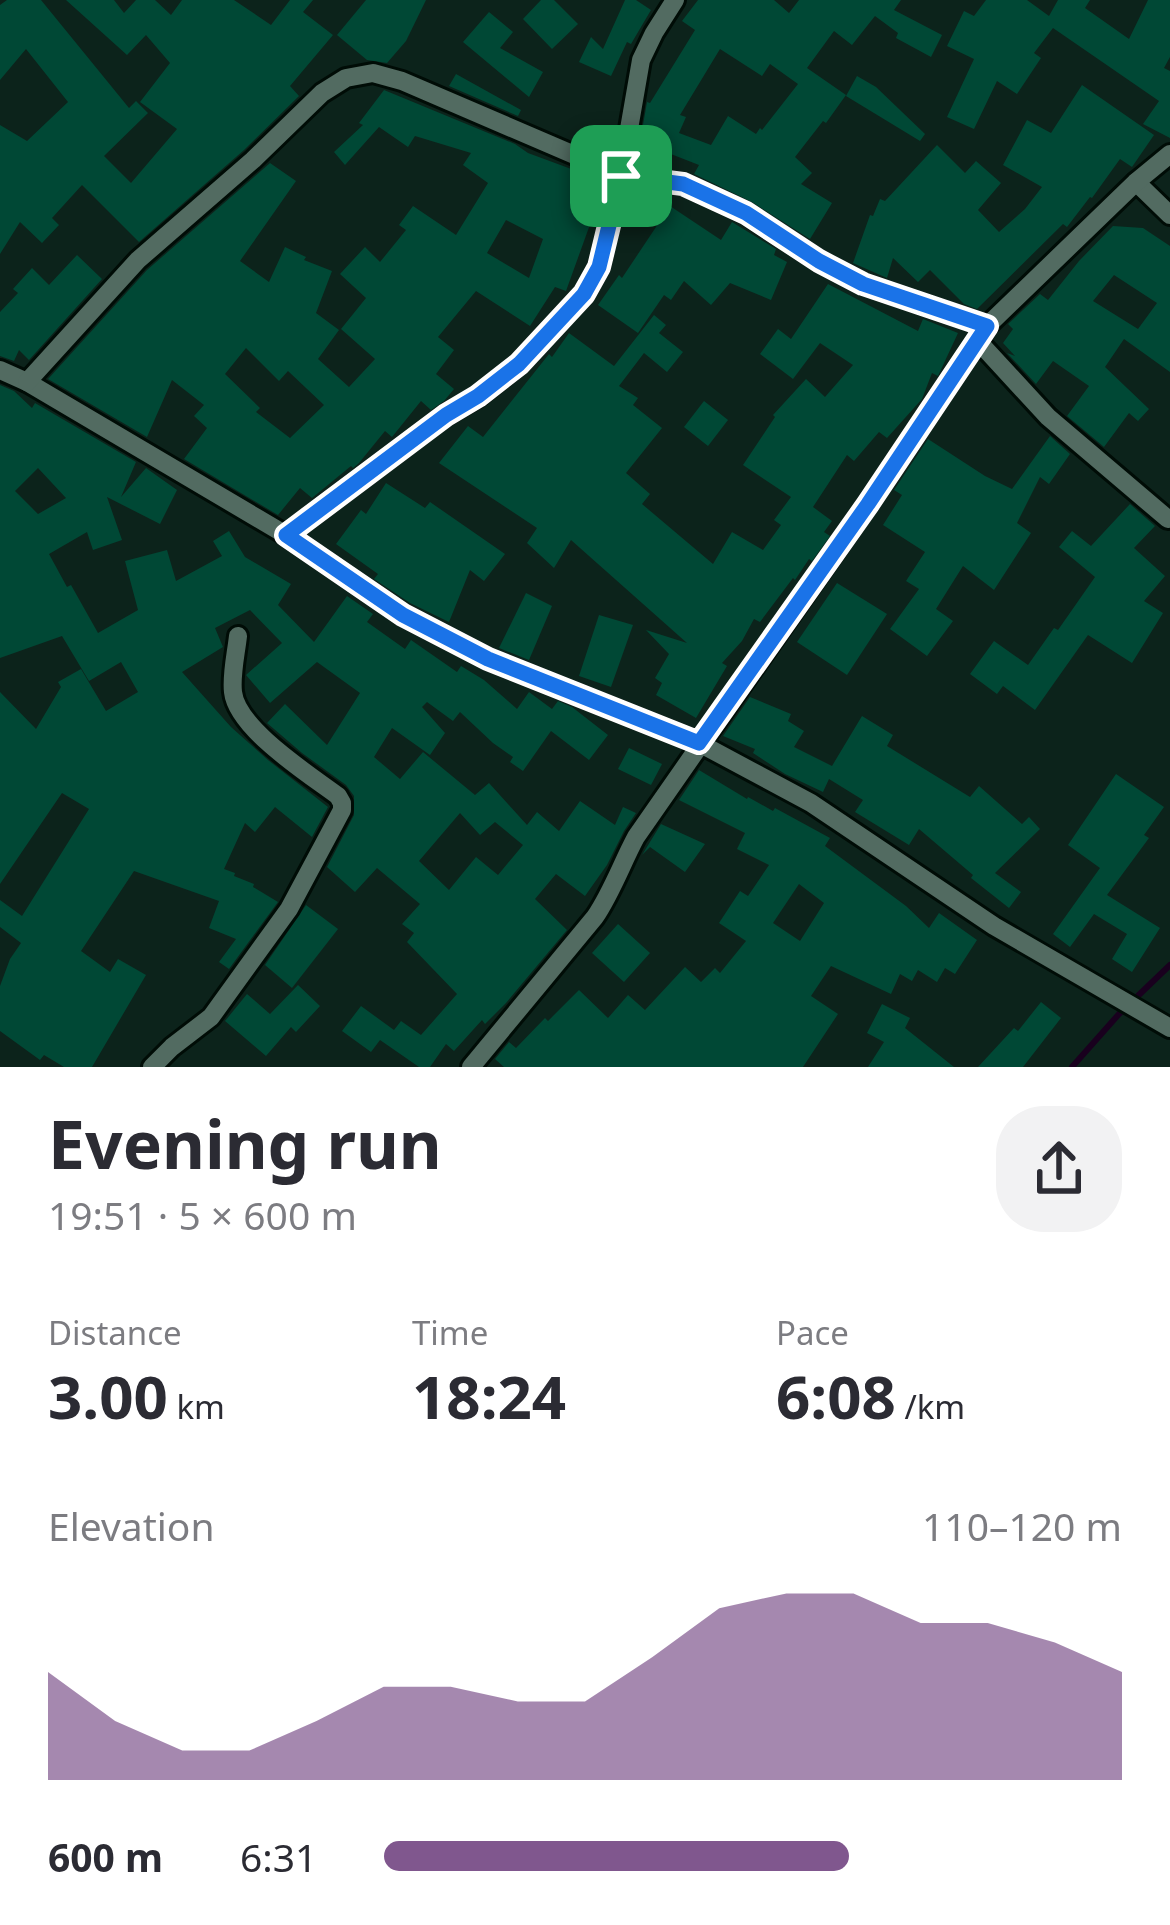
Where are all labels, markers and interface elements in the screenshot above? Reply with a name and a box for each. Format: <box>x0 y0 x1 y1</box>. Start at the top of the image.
pin <box>570 125 672 227</box>
icon: arrive <box>588 143 654 209</box>
text: Evening run <box>48 1098 442 1188</box>
button: share <box>996 1106 1122 1232</box>
text: 19:51 · 5 × 600 m <box>48 1188 357 1241</box>
text: Distance <box>48 1310 182 1355</box>
text: Time <box>412 1310 488 1355</box>
text: Pace <box>776 1310 849 1355</box>
text: 3.00 <box>48 1355 168 1437</box>
text: 18:24 <box>412 1355 566 1437</box>
text: 6:08 <box>776 1355 896 1437</box>
text: km <box>168 1384 225 1429</box>
text: /km <box>896 1384 965 1429</box>
text: Elevation <box>48 1499 215 1552</box>
text: 110–120 m <box>922 1499 1122 1552</box>
text: 600 m <box>48 1830 163 1883</box>
text: 6:31 <box>240 1830 317 1883</box>

